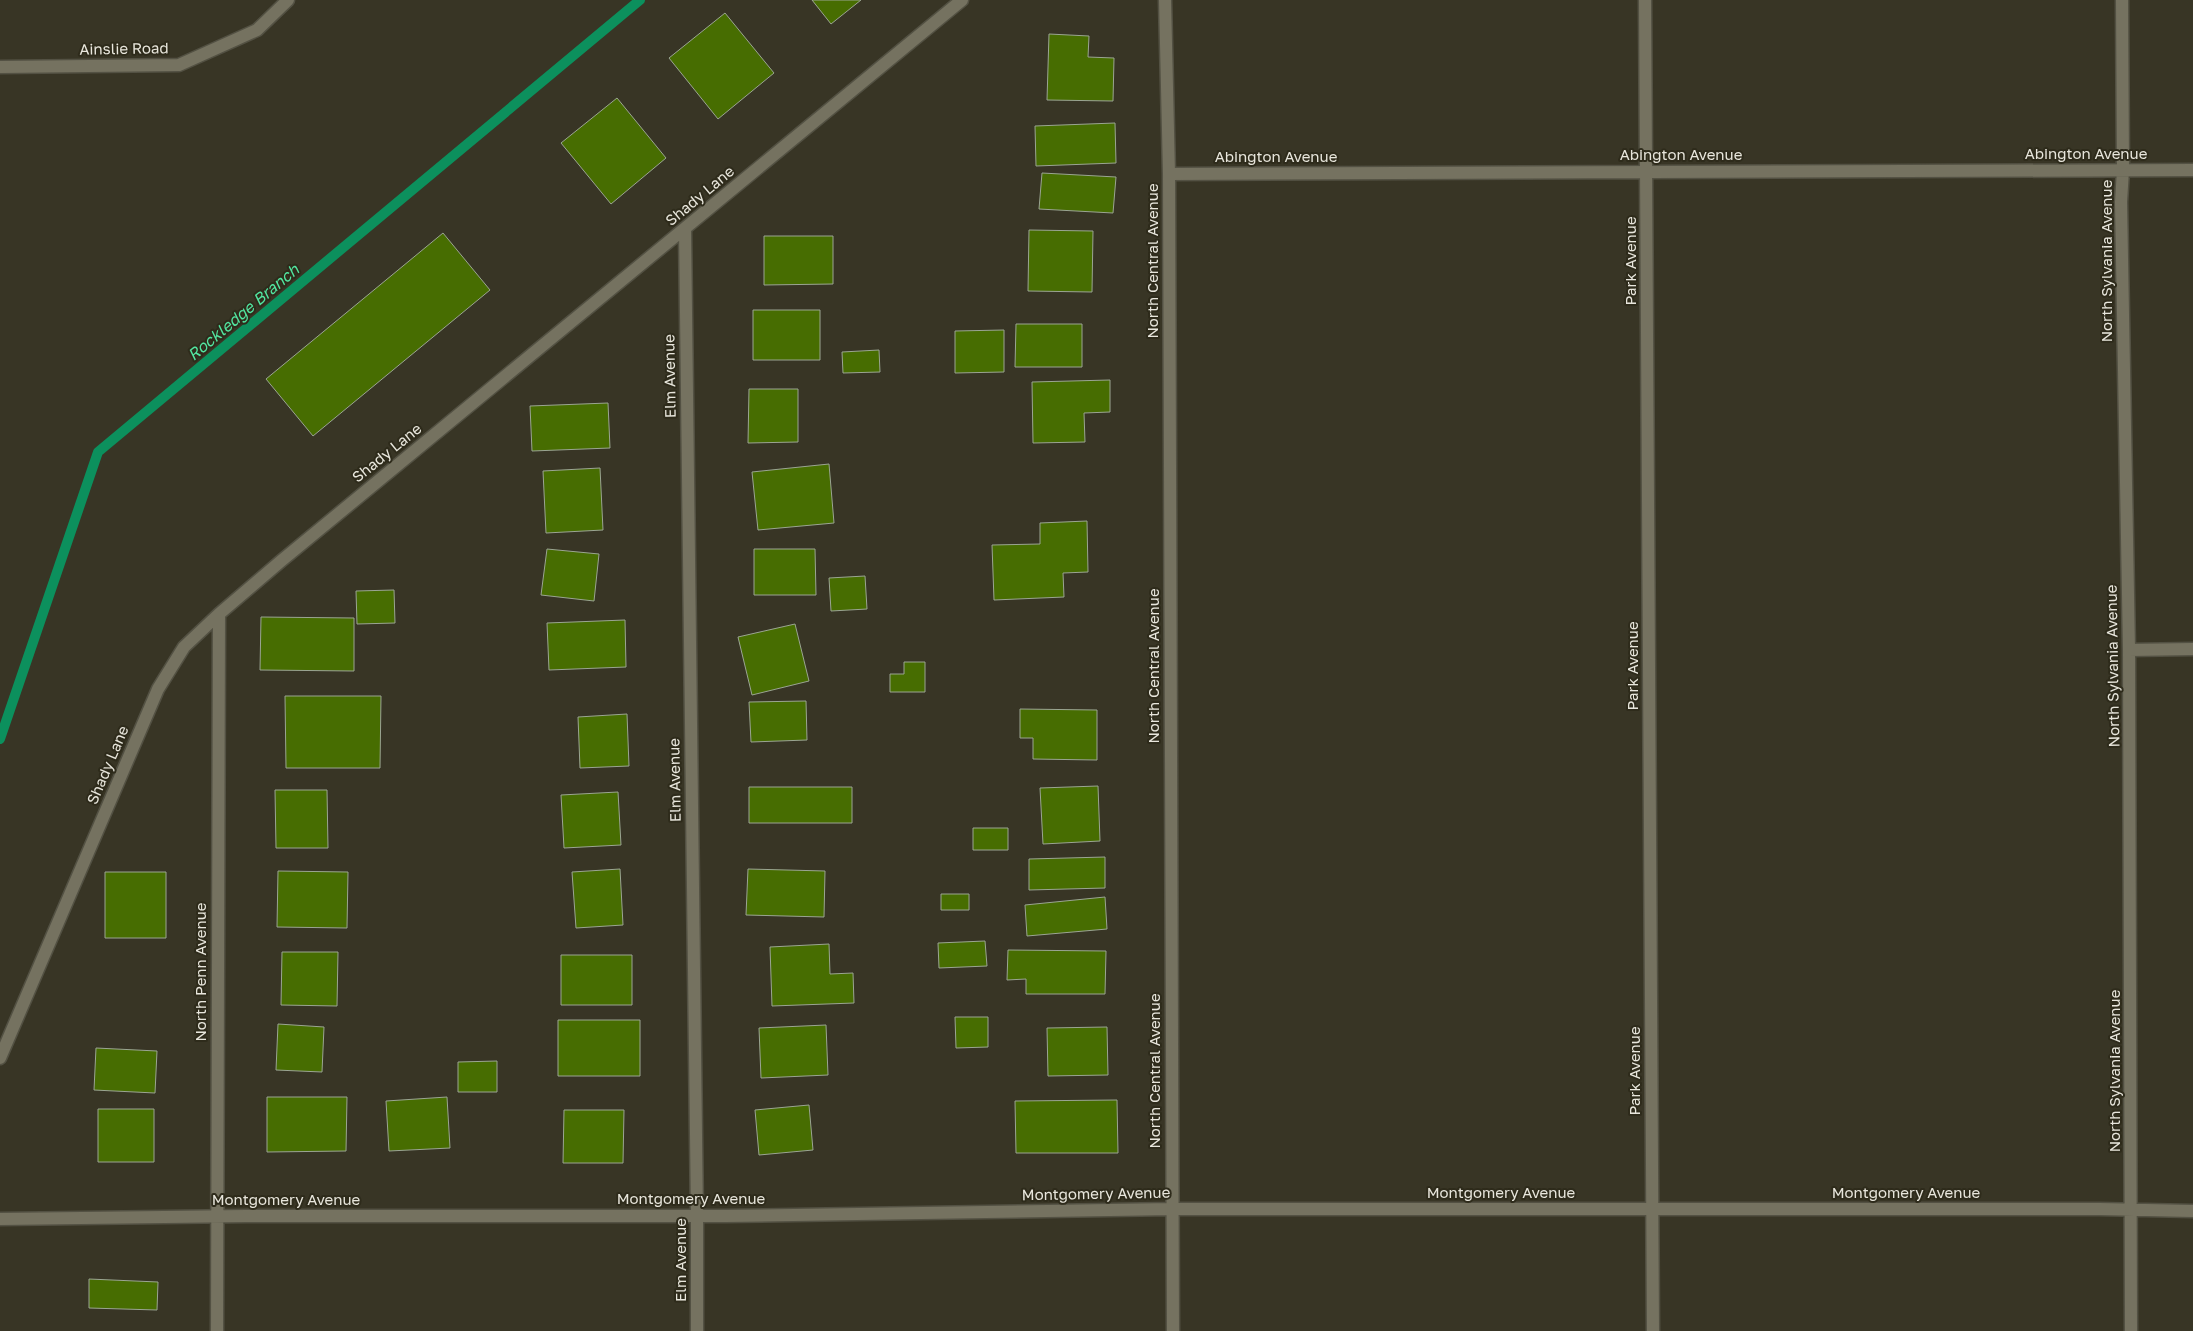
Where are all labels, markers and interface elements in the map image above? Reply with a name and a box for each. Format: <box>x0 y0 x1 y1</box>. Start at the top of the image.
street label: Ainslie Road <box>79 38 169 58</box>
street label: Abington Avenue <box>2025 144 2148 162</box>
street label: Abington Avenue <box>1620 145 1743 163</box>
street label: Abington Avenue <box>1215 147 1338 165</box>
street label: Shady Lane <box>661 161 737 229</box>
street label: North Sylvania Avenue <box>2097 179 2115 342</box>
street label: North Central Avenue <box>1143 183 1161 339</box>
street label: Park Avenue <box>1621 216 1639 306</box>
water label: Rockledge Branch <box>183 259 304 365</box>
street label: Elm Avenue <box>659 334 679 418</box>
street label: Shady Lane <box>348 419 425 486</box>
street label: North Sylvania Avenue <box>2102 584 2122 748</box>
street label: North Central Avenue <box>1144 588 1162 744</box>
street label: Park Avenue <box>1623 621 1641 711</box>
street label: Shady Lane <box>82 722 132 807</box>
street label: Elm Avenue <box>664 738 684 822</box>
street label: North Penn Avenue <box>191 902 209 1042</box>
street label: North Sylvania Avenue <box>2105 989 2123 1152</box>
street label: North Central Avenue <box>1145 993 1163 1149</box>
street label: Park Avenue <box>1625 1026 1643 1116</box>
street label: Montgomery Avenue <box>1022 1183 1171 1203</box>
street label: Montgomery Avenue <box>1427 1183 1576 1201</box>
street label: Montgomery Avenue <box>1832 1183 1981 1201</box>
street label: Montgomery Avenue <box>617 1189 766 1207</box>
street label: Montgomery Avenue <box>212 1190 361 1208</box>
street label: Elm Avenue <box>671 1218 689 1302</box>

